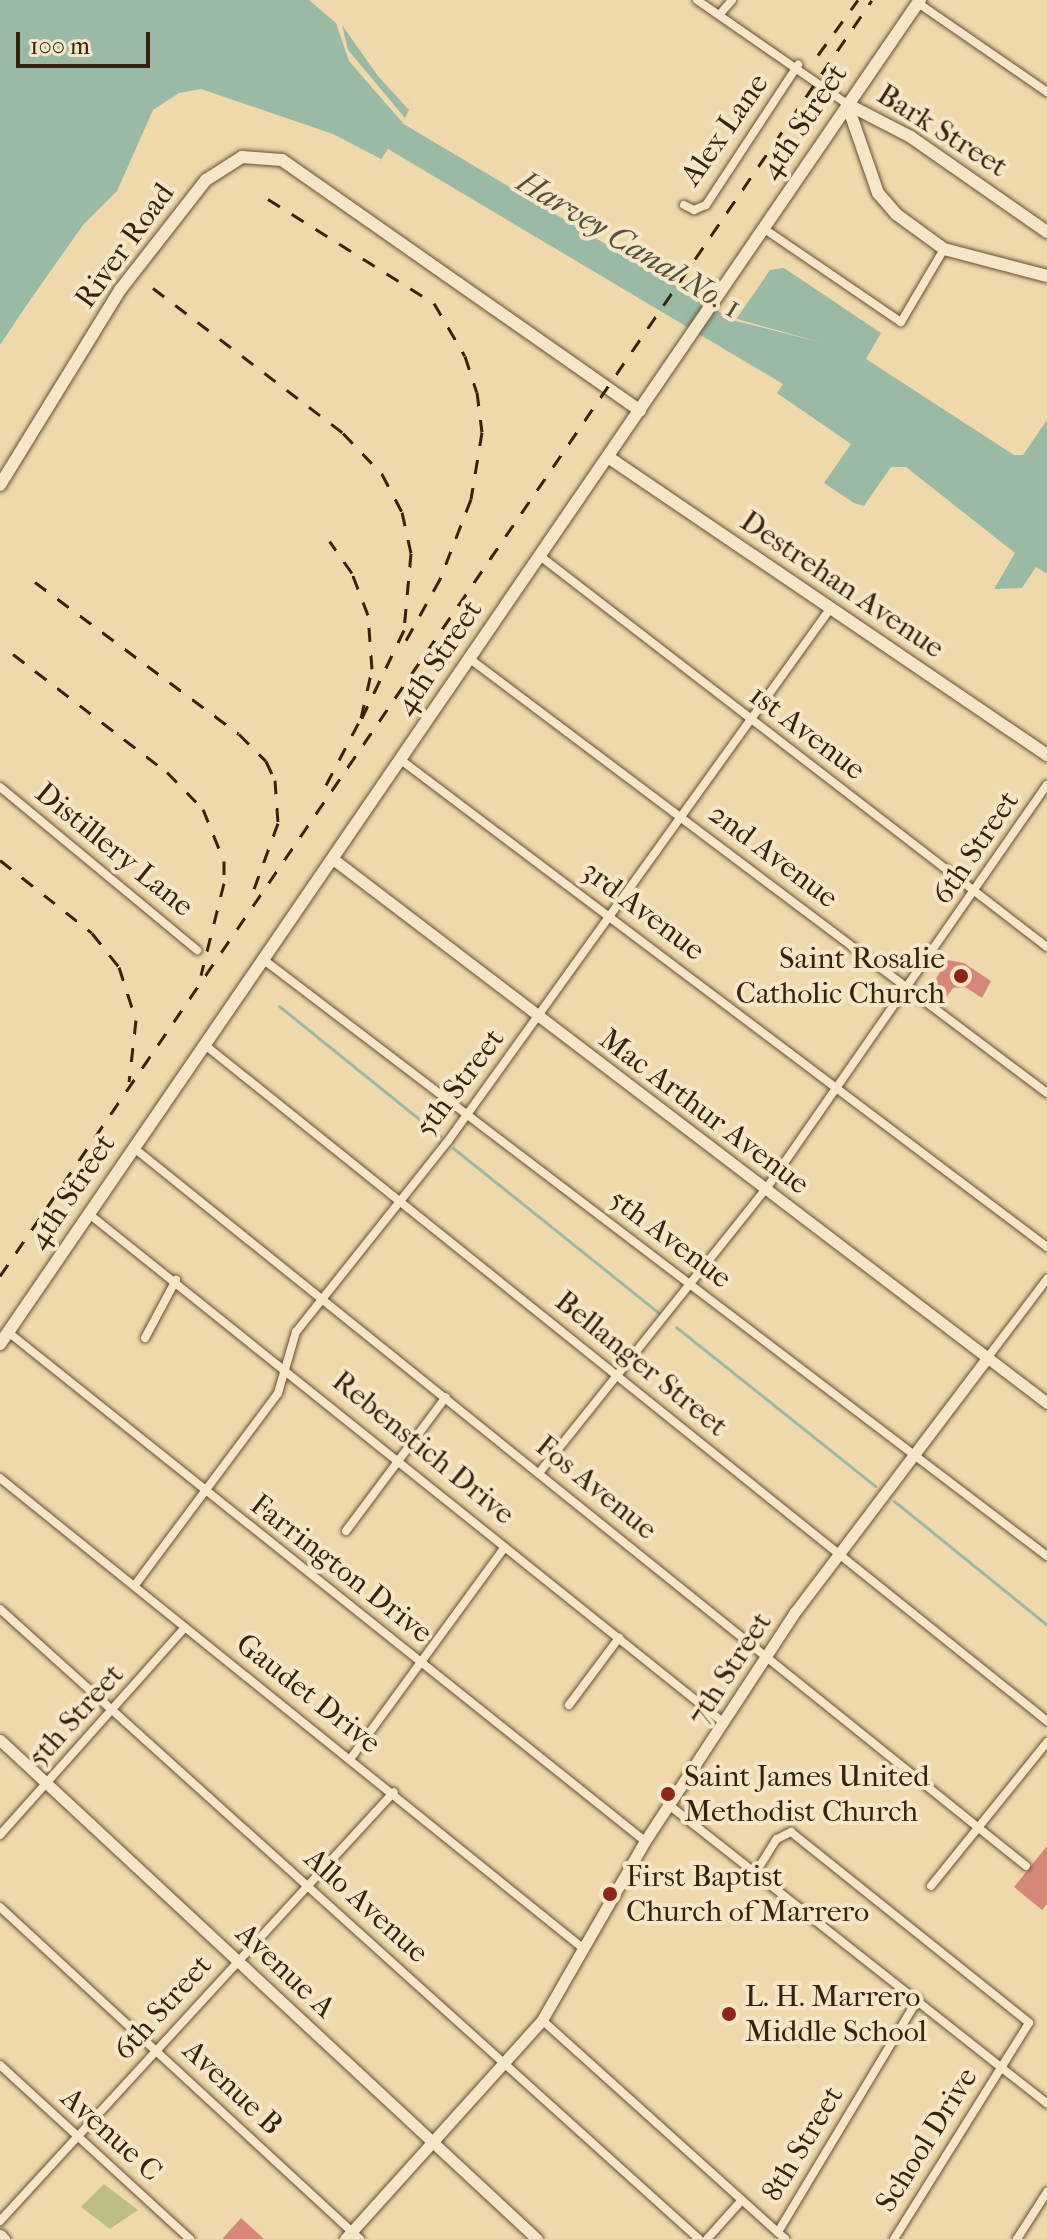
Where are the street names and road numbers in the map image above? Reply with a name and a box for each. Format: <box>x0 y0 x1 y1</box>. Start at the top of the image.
street label: 4th Street <box>752 58 856 186</box>
street label: Alex Lane <box>673 67 777 193</box>
street label: Bark Street <box>870 77 1014 185</box>
street label: River Road <box>68 177 182 315</box>
street label: Destrehan Avenue <box>733 503 951 667</box>
street label: 4th Street <box>387 594 491 722</box>
street label: 1st Avenue <box>742 678 872 788</box>
street label: Distillery Lane <box>28 775 200 925</box>
street label: 6th Street <box>925 784 1027 912</box>
street label: 2nd Avenue <box>701 796 845 916</box>
street label: 3rd Avenue <box>575 853 711 969</box>
street label: Mac Arthur Avenue <box>592 1021 816 1203</box>
street label: 5th Street <box>408 1022 512 1144</box>
street label: 4th Street <box>20 1128 124 1256</box>
street label: 5th Avenue <box>602 1181 738 1297</box>
street label: Bellanger Street <box>548 1284 734 1444</box>
street label: Rebenstich Drive <box>325 1363 521 1533</box>
street label: Fos Avenue <box>528 1428 664 1548</box>
street label: Farrington Drive <box>243 1487 439 1651</box>
street label: 7th Street <box>680 1606 780 1732</box>
street label: Gaudet Drive <box>229 1626 387 1762</box>
street label: 5th Street <box>20 1657 132 1775</box>
street label: Allo Avenue <box>297 1841 435 1971</box>
street label: Avenue A <box>228 1916 342 2026</box>
street label: 6th Street <box>106 1948 220 2068</box>
street label: Avenue B <box>175 2033 289 2143</box>
street label: School Drive <box>868 2061 986 2219</box>
street label: Avenue C <box>53 2080 169 2190</box>
street label: 8th Street <box>755 2080 851 2208</box>

